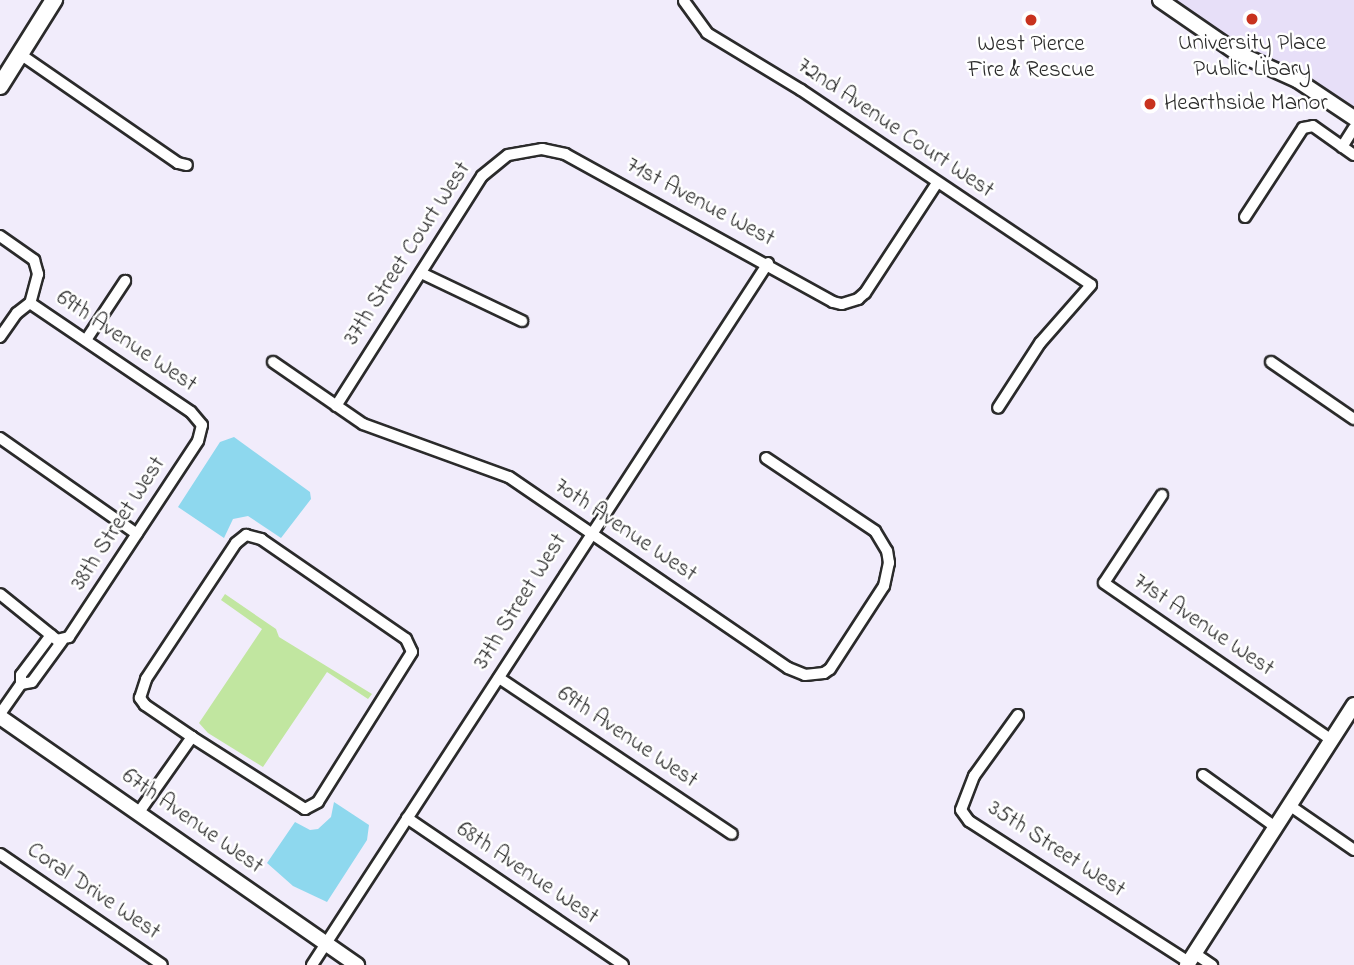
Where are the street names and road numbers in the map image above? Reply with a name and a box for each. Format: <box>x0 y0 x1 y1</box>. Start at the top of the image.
street label: 72nd Avenue Court West <box>791 53 999 205</box>
street label: 71st Avenue West <box>621 152 779 254</box>
street label: 37th Street Court West <box>338 157 478 351</box>
street label: 69th Avenue West <box>50 285 202 399</box>
street label: 38th Street West <box>66 452 172 596</box>
street label: 70th Avenue West <box>549 473 701 589</box>
street label: 37th Street West <box>468 529 574 675</box>
street label: 71st Avenue West <box>1127 569 1279 683</box>
street label: 69th Avenue West <box>551 681 703 795</box>
street label: 67th Avenue West <box>116 763 268 881</box>
street label: 35th Street West <box>982 795 1130 905</box>
street label: 68th Avenue West <box>451 816 603 932</box>
street label: Coral Drive West <box>21 837 165 947</box>

